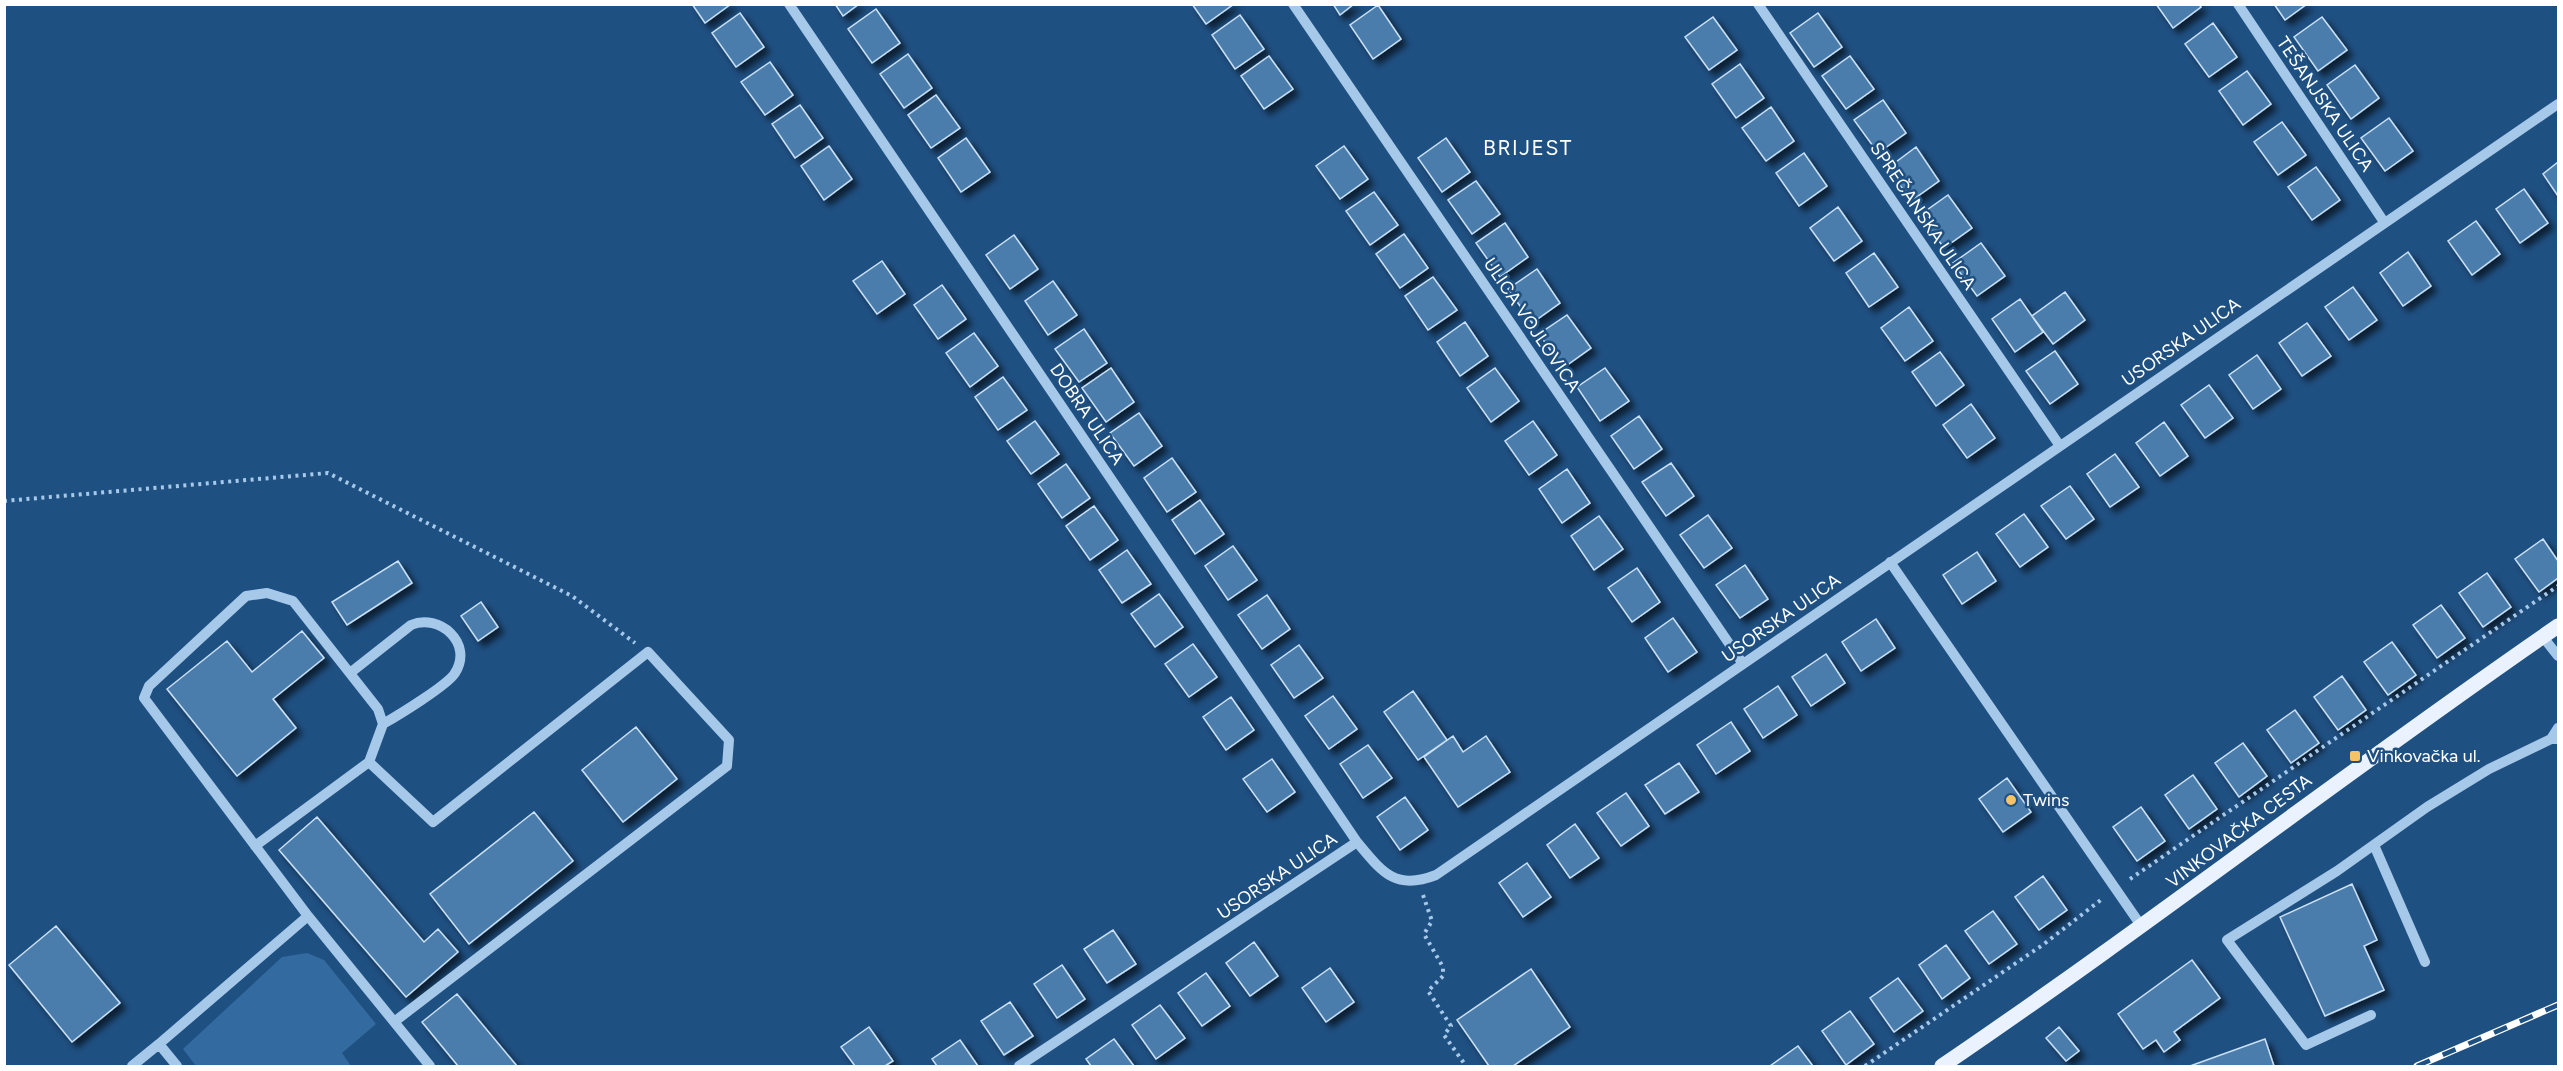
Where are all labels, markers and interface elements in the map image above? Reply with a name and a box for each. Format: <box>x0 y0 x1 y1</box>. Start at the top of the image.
street label: TEŠANJSKA ULICA <box>2272 32 2378 176</box>
district label: BRIJEST <box>1483 135 1573 160</box>
street label: SPREČANSKA ULICA <box>1865 138 1981 294</box>
street label: ULICA VOJLOVICA <box>1479 254 1585 396</box>
street label: USORSKA ULICA <box>2117 293 2245 391</box>
street label: DOBRA ULICA <box>1045 359 1129 469</box>
street label: USORSKA ULICA <box>1717 569 1845 667</box>
place label: Vinkovačka ul. <box>2367 745 2480 767</box>
marker: Vinkovačka ul. <box>2348 749 2362 763</box>
street label: VINKOVAČKA CESTA <box>2162 769 2316 893</box>
place label: Twins <box>2023 789 2069 811</box>
marker: Twins <box>2004 793 2018 807</box>
street label: USORSKA ULICA <box>1213 828 1341 924</box>

